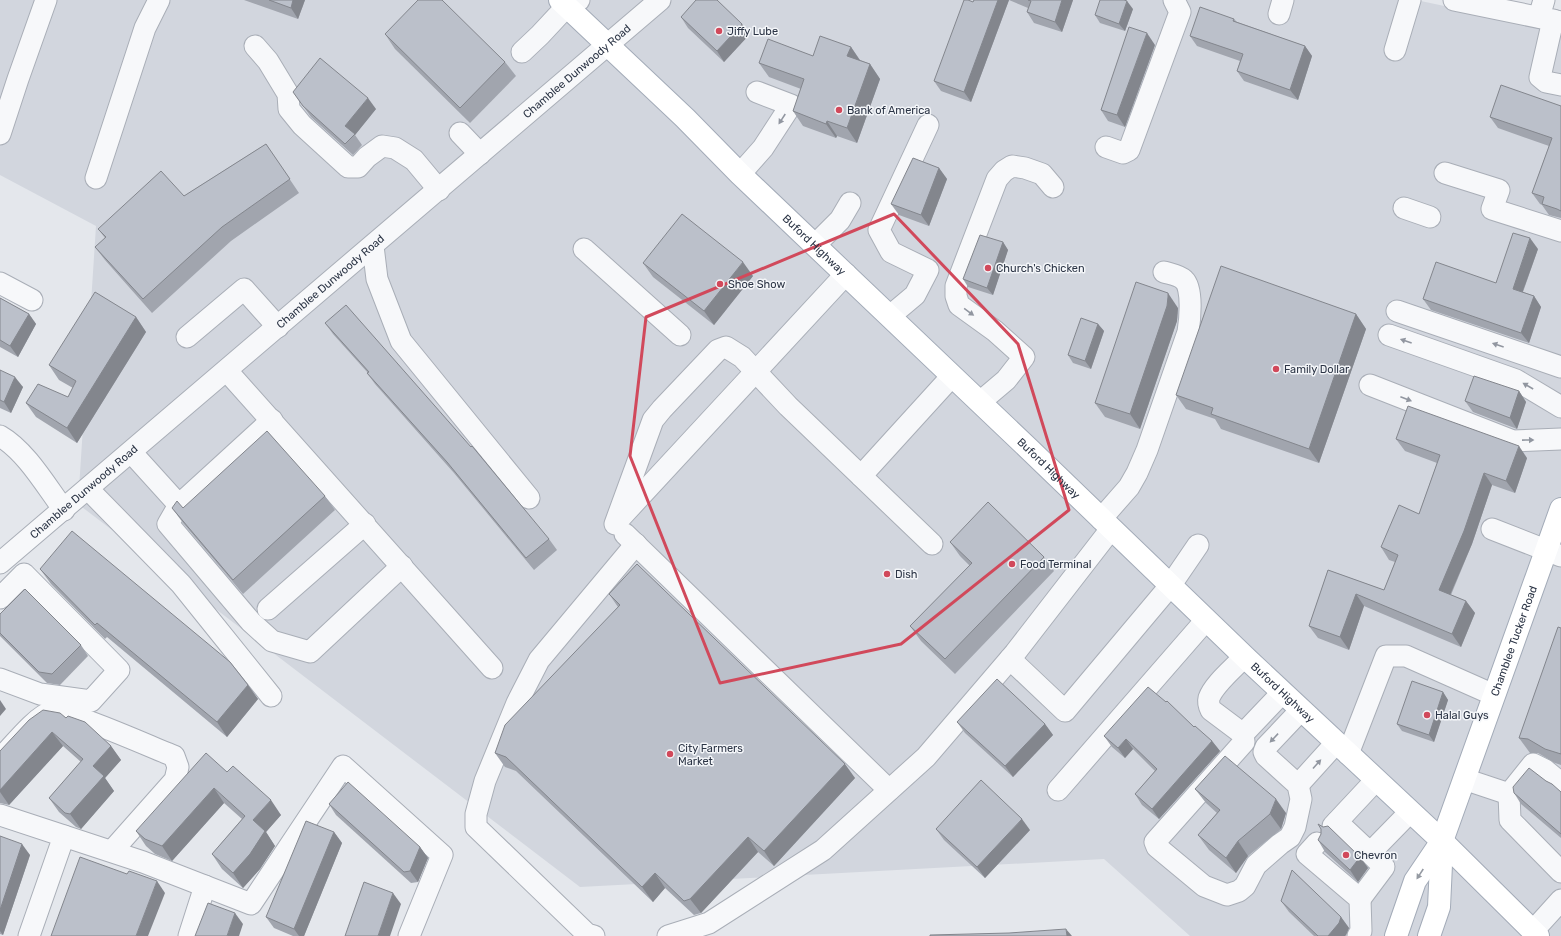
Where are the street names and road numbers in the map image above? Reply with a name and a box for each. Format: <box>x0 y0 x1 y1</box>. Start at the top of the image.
street label: Chamblee Dunwoody Road <box>520 22 633 121</box>
street label: Buford Highway <box>780 212 849 278</box>
street label: Chamblee Dunwoody Road <box>274 232 387 331</box>
street label: Buford Highway <box>1015 435 1083 501</box>
street label: Chamblee Dunwoody Road <box>27 442 140 541</box>
street label: Chamblee Tucker Road <box>1488 584 1539 698</box>
street label: Buford Highway <box>1248 660 1317 725</box>

